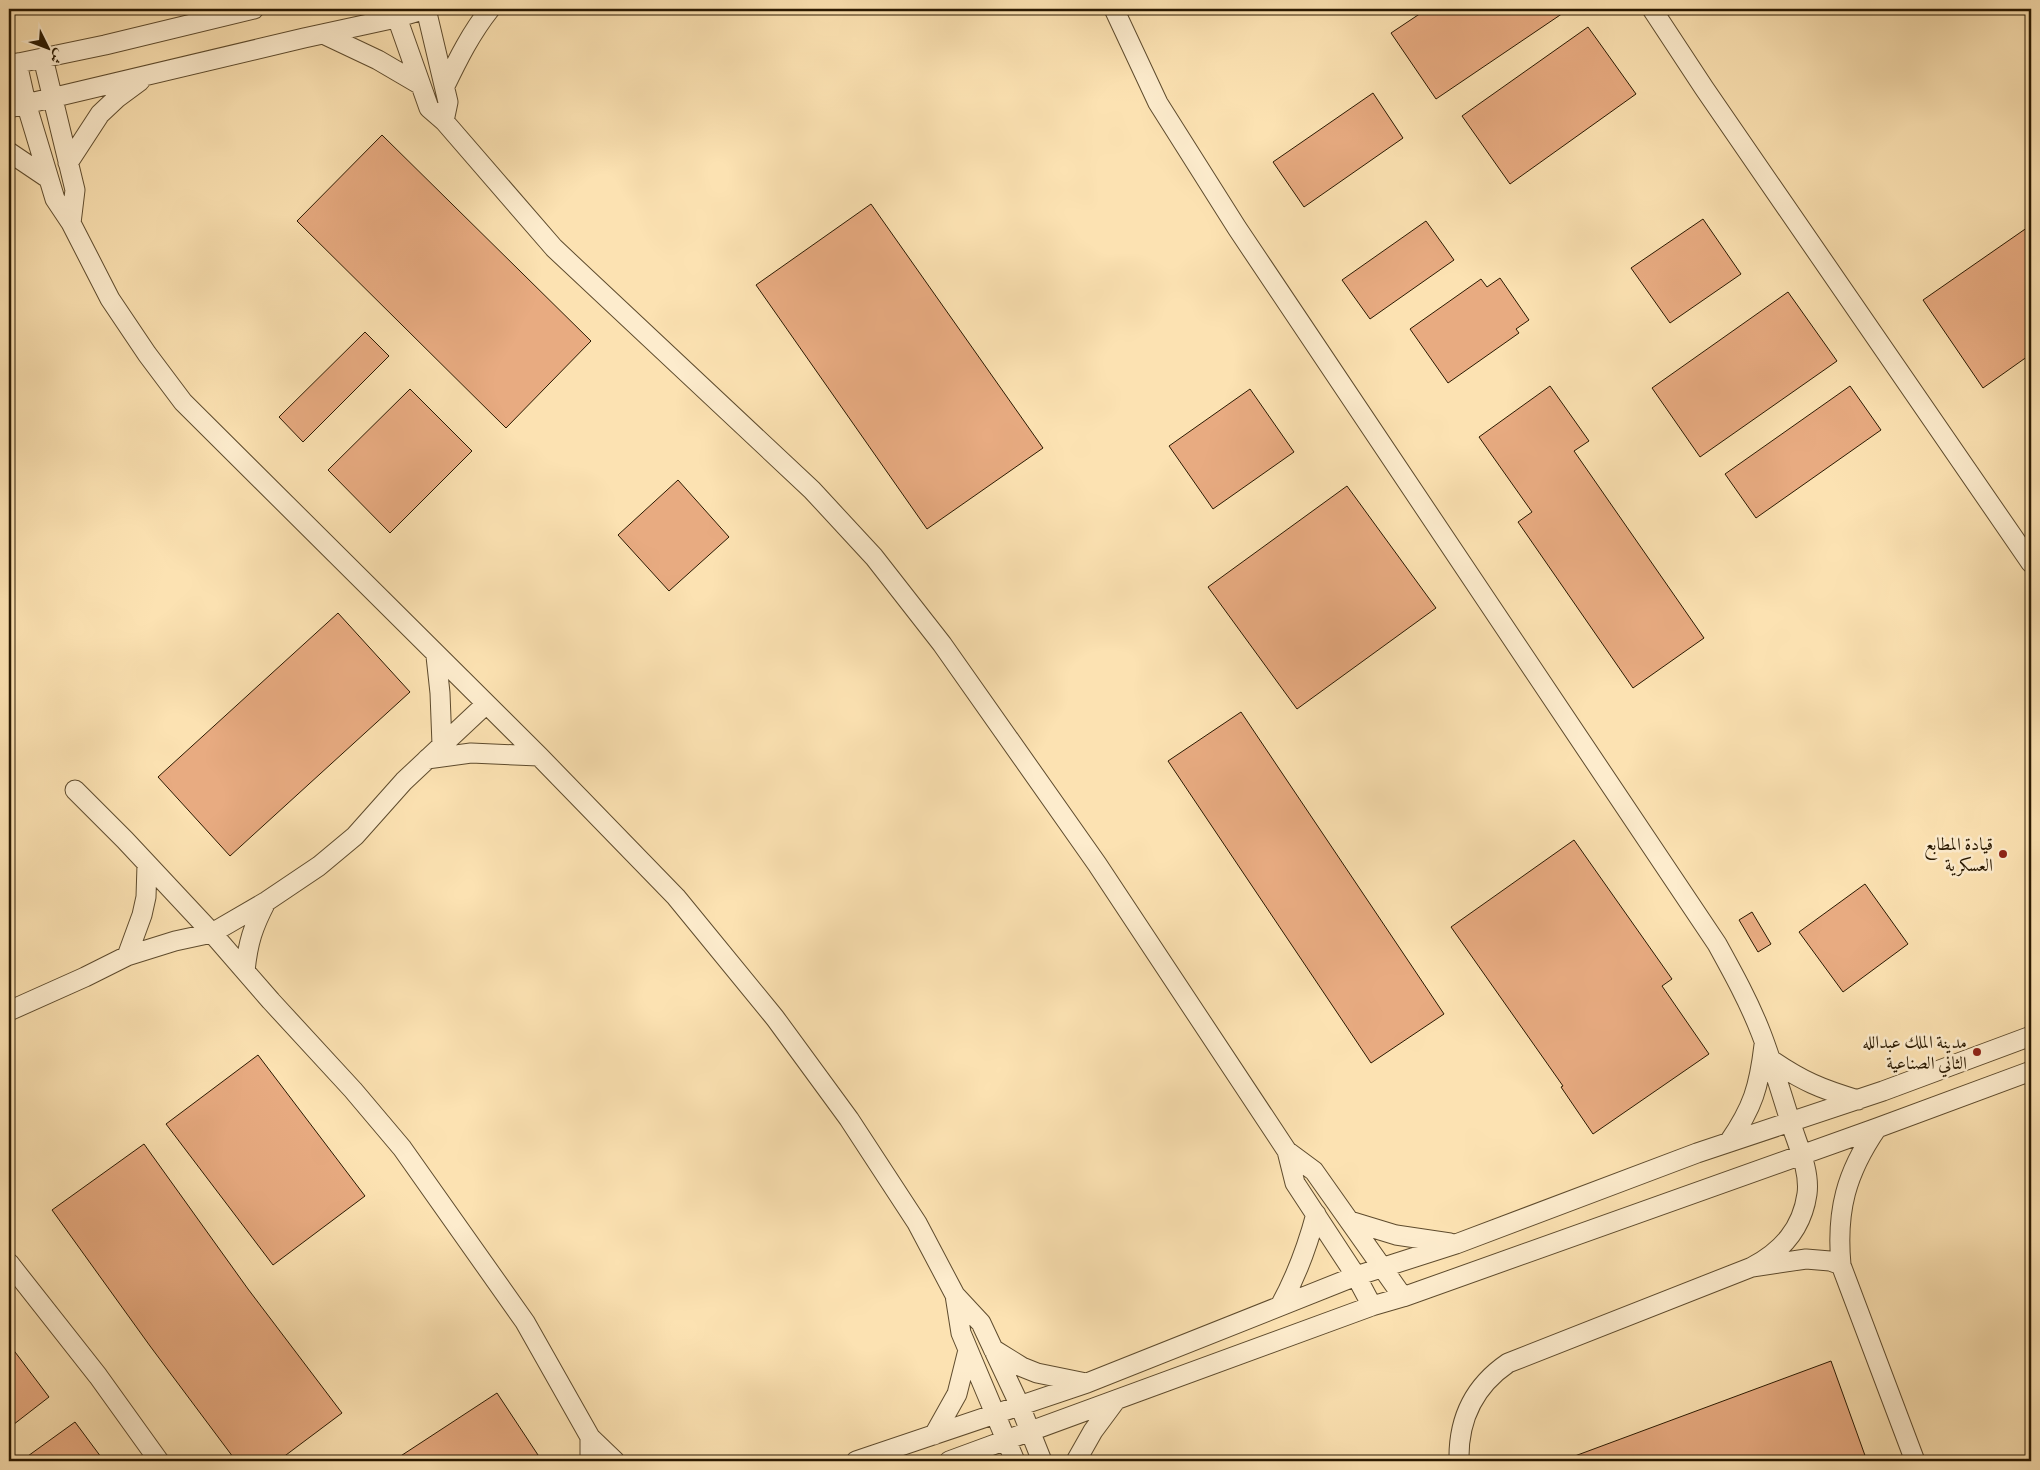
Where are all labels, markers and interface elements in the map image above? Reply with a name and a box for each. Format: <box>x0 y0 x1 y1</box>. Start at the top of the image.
north arrow <box>22 22 72 72</box>
text: ش <box>46 45 69 68</box>
place label: قيادة المطابع العسكرية <box>1924 832 1993 877</box>
marker: قيادة المطابع العسكرية <box>1997 848 2009 860</box>
place label: مدينة الملك عبدالله الثاني الصناعية <box>1862 1030 1967 1078</box>
marker: مدينة الملك عبدالله الثاني الصناعية <box>1971 1046 1983 1058</box>

